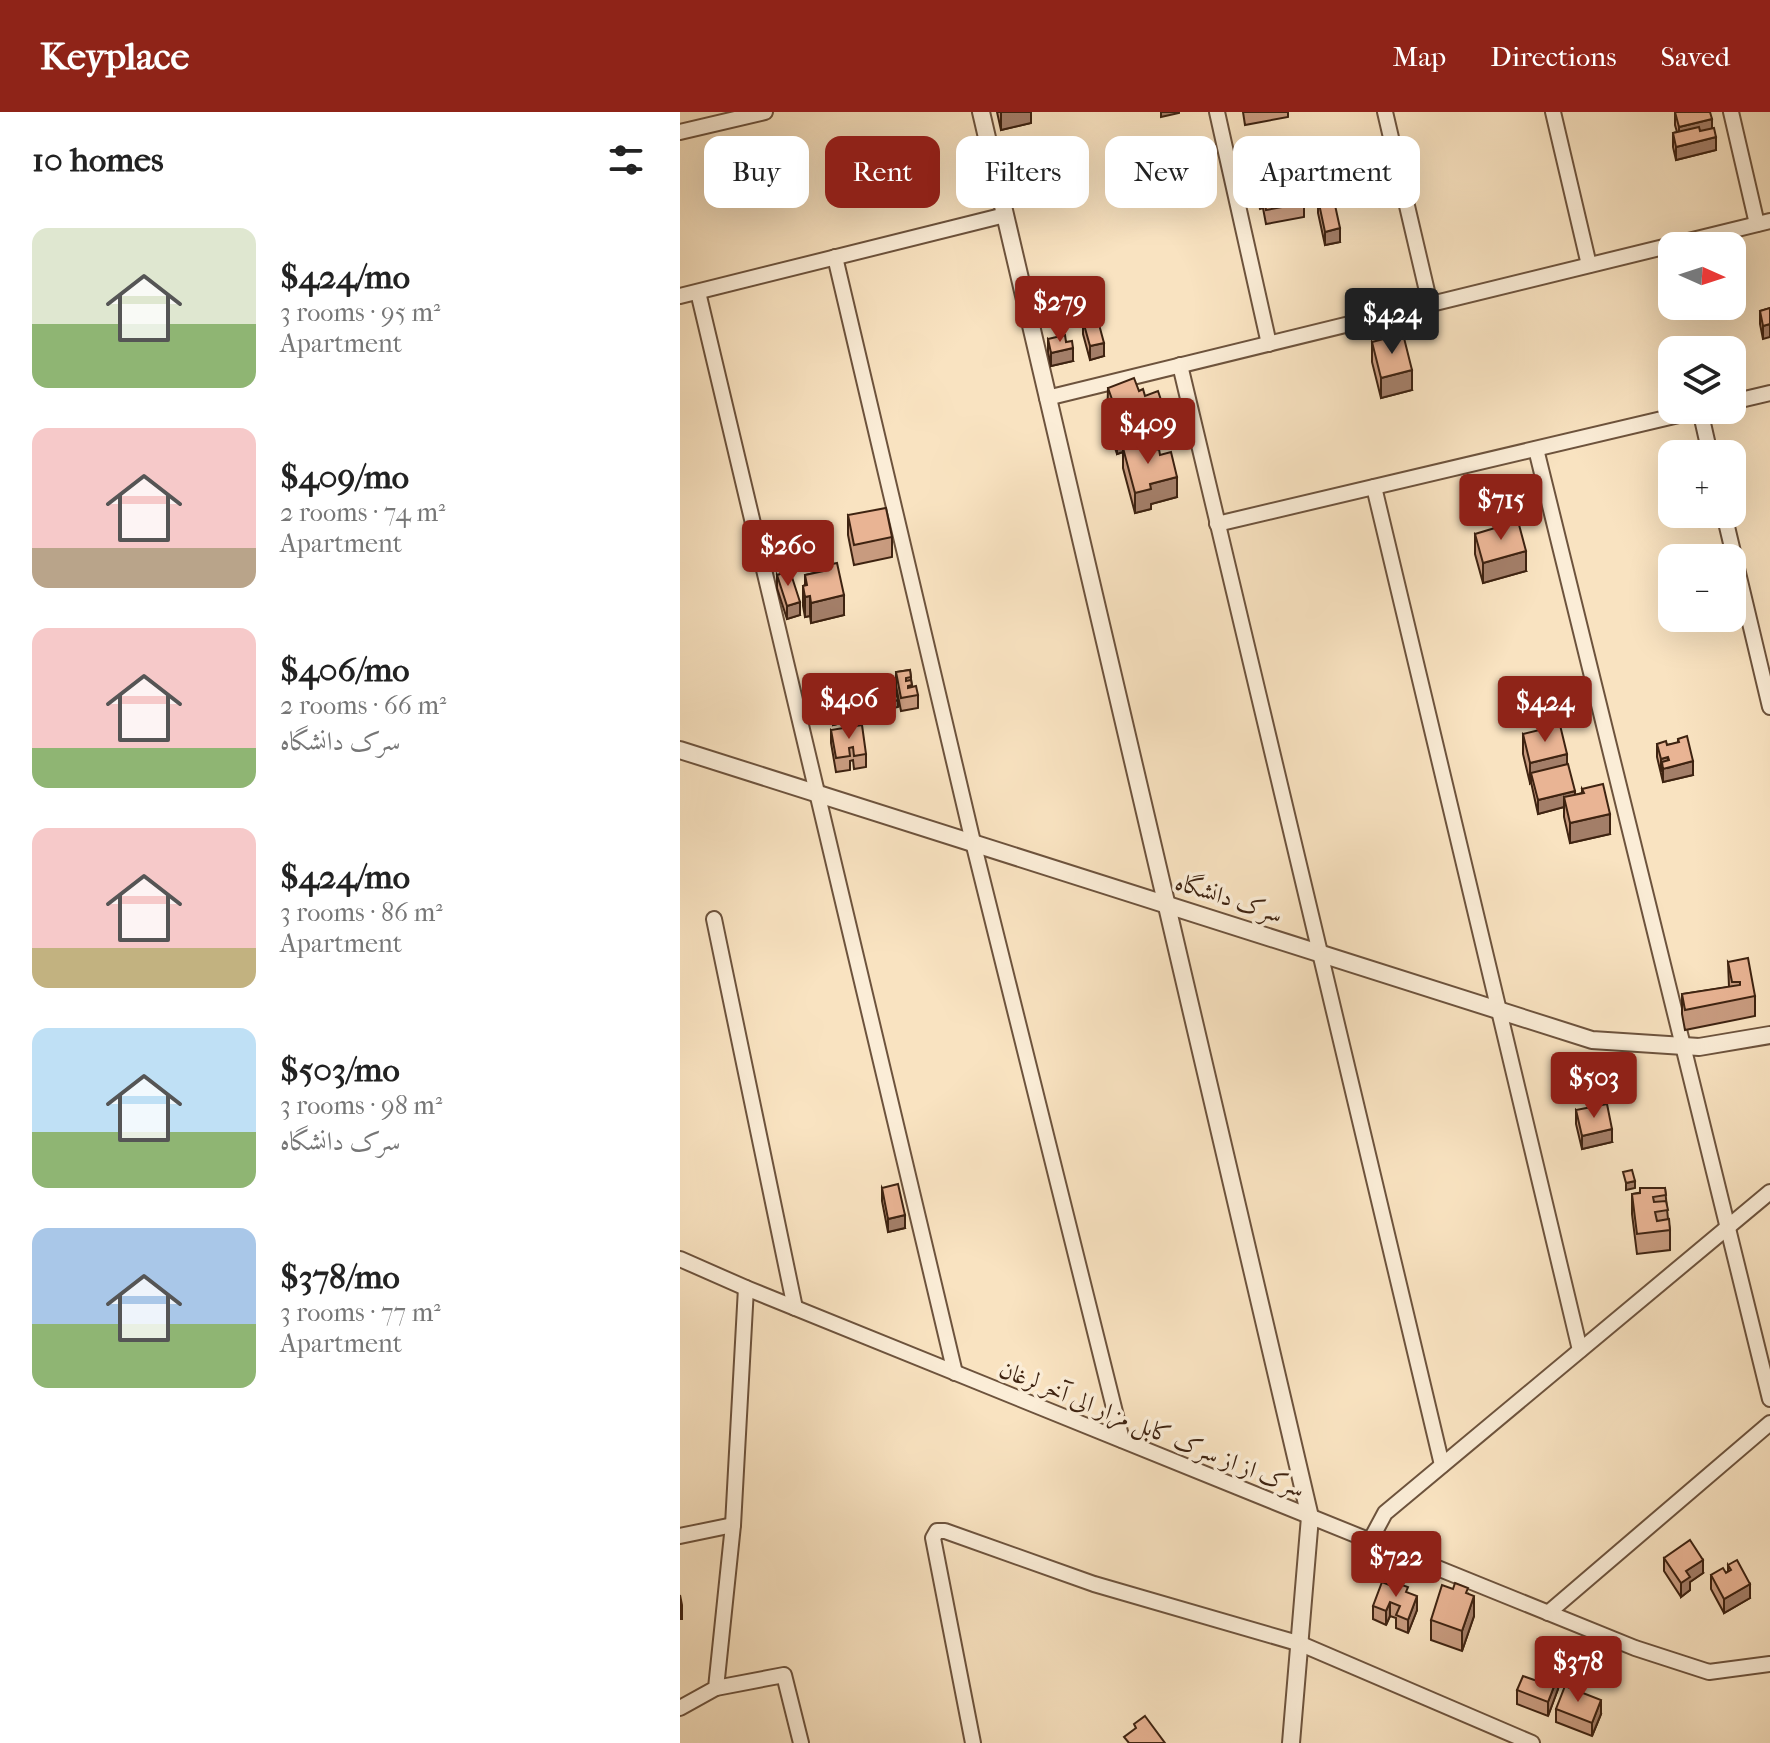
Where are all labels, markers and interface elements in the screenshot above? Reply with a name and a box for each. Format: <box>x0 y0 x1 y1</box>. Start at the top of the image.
text: Keyplace <box>40 34 189 79</box>
text: Map <box>1393 40 1446 73</box>
text: Directions <box>1490 40 1617 73</box>
text: Saved <box>1661 40 1730 73</box>
chip: Buy <box>704 136 809 208</box>
chip: Rent <box>825 136 940 208</box>
chip: Filters <box>956 136 1089 208</box>
chip: New <box>1105 136 1217 208</box>
chip: Apartment <box>1233 136 1420 208</box>
icon: filters <box>604 138 648 182</box>
text: 10 homes <box>32 140 163 180</box>
north arrow <box>1658 232 1746 320</box>
map controls <box>1658 232 1746 632</box>
text: $424/mo <box>280 257 410 297</box>
icon: home <box>96 260 192 356</box>
pin: $279 <box>1013 276 1107 344</box>
text: $279 <box>1033 286 1087 317</box>
pin: $424 <box>1345 288 1439 356</box>
text: 3 rooms · 95 m² <box>280 297 440 328</box>
text: $424 <box>1363 298 1421 329</box>
text: Apartment <box>280 328 402 359</box>
button: layers <box>1658 336 1746 424</box>
pin: $409 <box>1101 398 1195 466</box>
text: $409 <box>1119 408 1177 439</box>
button: + <box>1658 440 1746 528</box>
text: $409/mo <box>280 457 409 497</box>
icon: home <box>96 460 192 556</box>
pin: $715 <box>1454 474 1548 542</box>
text: $715 <box>1477 484 1525 515</box>
text: 2 rooms · 74 m² <box>280 497 445 528</box>
pin: $260 <box>741 520 835 588</box>
text: Apartment <box>280 528 402 559</box>
text: $260 <box>760 530 816 561</box>
button: − <box>1658 544 1746 632</box>
text: $406/mo <box>280 650 410 690</box>
icon: home <box>96 660 192 756</box>
pin: $406 <box>802 673 896 741</box>
pin: $424 <box>1498 676 1592 744</box>
text: $406 <box>820 683 878 714</box>
text: $424 <box>1516 686 1574 717</box>
text: 2 rooms · 66 m² <box>280 690 446 721</box>
text: سرک دانشگاه <box>280 726 400 757</box>
text: $424/mo <box>280 857 410 897</box>
icon: home <box>96 860 192 956</box>
street label: سرک دانشگاه <box>1171 867 1286 930</box>
text: 3 rooms · 86 m² <box>280 897 443 928</box>
text: Apartment <box>280 928 402 959</box>
text: $503/mo <box>280 1050 400 1090</box>
pin: $503 <box>1547 1052 1641 1120</box>
icon: home <box>96 1060 192 1156</box>
text: $503 <box>1569 1062 1619 1093</box>
text: 3 rooms · 98 m² <box>280 1090 442 1121</box>
text: سرک دانشگاه <box>280 1126 400 1157</box>
text: $378/mo <box>280 1257 400 1297</box>
icon: home <box>96 1260 192 1356</box>
text: 3 rooms · 77 m² <box>280 1297 441 1328</box>
text: Apartment <box>280 1328 402 1359</box>
street label: سرک از از سرک کابل مزار الی آخر لرغان <box>994 1355 1309 1506</box>
pin: $722 <box>1349 1531 1443 1599</box>
text: $722 <box>1369 1541 1423 1572</box>
pin: $378 <box>1531 1636 1625 1704</box>
text: $378 <box>1553 1646 1603 1677</box>

